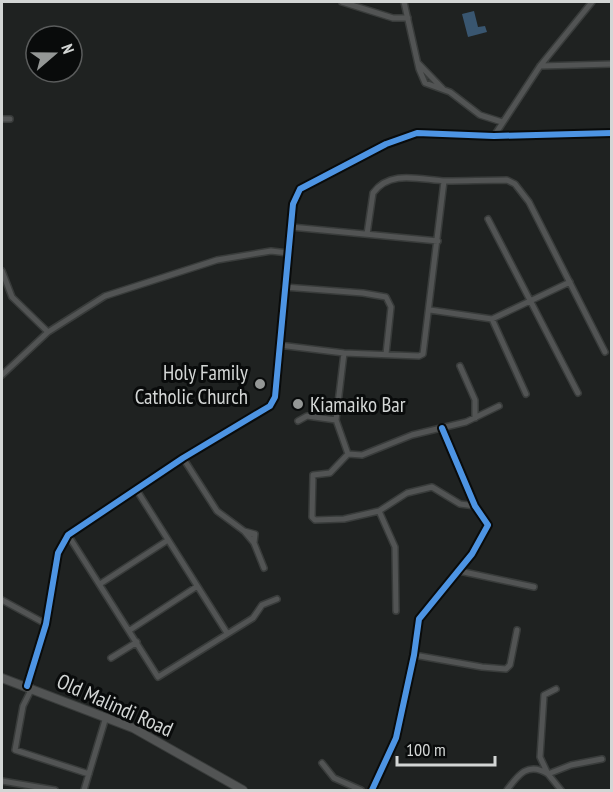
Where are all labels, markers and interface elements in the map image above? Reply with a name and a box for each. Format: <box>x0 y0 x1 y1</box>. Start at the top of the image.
north arrow <box>24 24 84 84</box>
text: N <box>57 41 79 56</box>
place label: Holy Family Catholic Church <box>135 359 248 410</box>
marker: Holy Family Catholic Church <box>253 377 267 391</box>
place label: Kiamaiko Bar <box>310 391 406 418</box>
marker: Kiamaiko Bar <box>291 397 305 411</box>
street label: Old Malindi Road <box>53 667 177 743</box>
scale bar <box>397 729 494 767</box>
text: 100 m <box>406 738 446 761</box>

